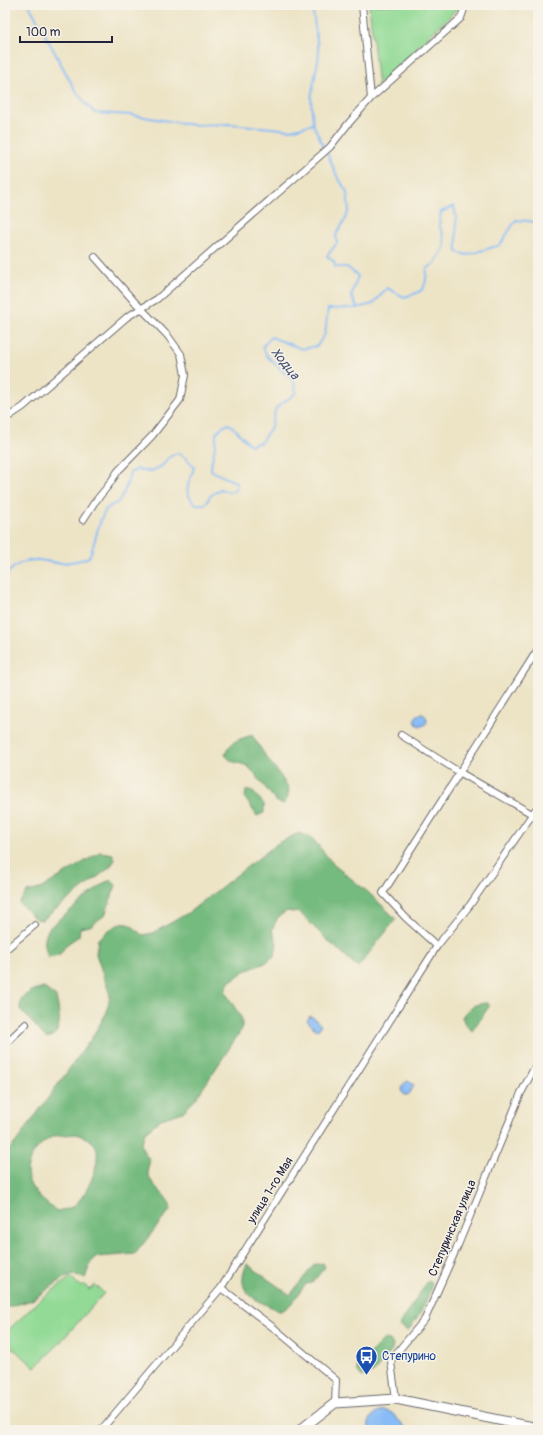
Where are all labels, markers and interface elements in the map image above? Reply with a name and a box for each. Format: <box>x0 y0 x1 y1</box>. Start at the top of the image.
scale bar <box>20 18 112 44</box>
text: 100 m <box>26 25 61 40</box>
water label: Ходца <box>268 345 303 383</box>
street label: улица 1-го Мая <box>244 1154 297 1227</box>
street label: Степуринская улица <box>425 1177 480 1279</box>
bus stop icon: Степурино <box>354 1343 380 1376</box>
place label: Степурино <box>382 1349 437 1364</box>

